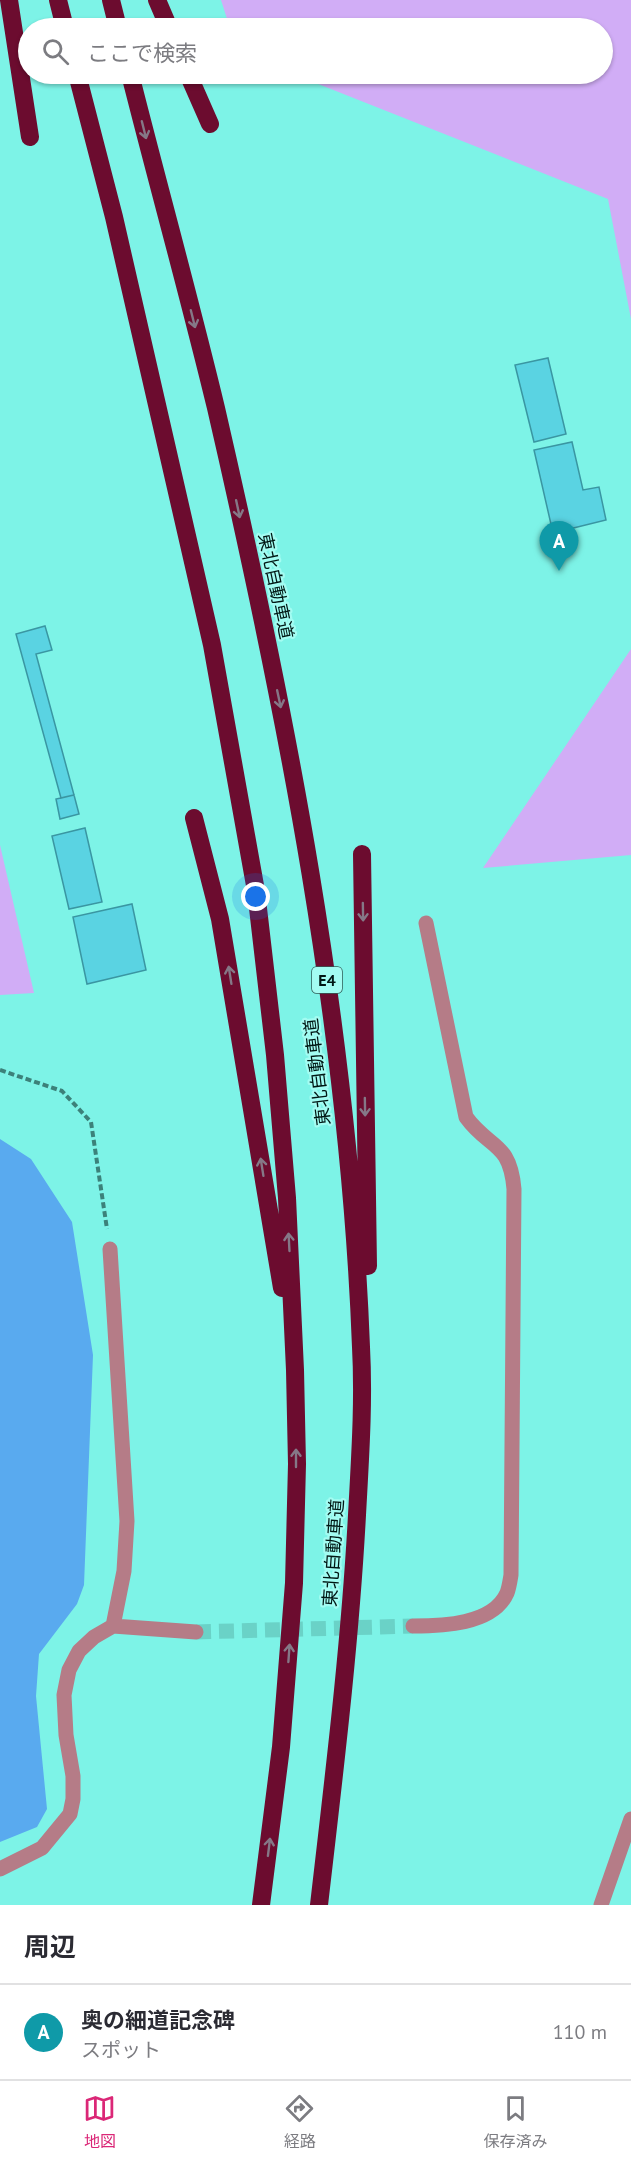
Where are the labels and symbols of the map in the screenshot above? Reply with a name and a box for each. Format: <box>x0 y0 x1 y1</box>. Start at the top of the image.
one-way arrow <box>139 120 150 139</box>
one-way arrow <box>187 309 199 328</box>
one-way arrow <box>232 499 244 518</box>
pin: A <box>540 522 578 571</box>
street label: 東北自動車道 <box>254 531 298 641</box>
one-way arrow <box>274 689 285 709</box>
your location <box>241 882 270 911</box>
one-way arrow <box>357 902 368 922</box>
one-way arrow <box>224 966 235 985</box>
road number: E4 <box>312 967 342 993</box>
street label: 東北自動車道 <box>299 1017 335 1127</box>
one-way arrow <box>360 1097 371 1117</box>
one-way arrow <box>256 1158 267 1178</box>
one-way arrow <box>284 1233 295 1253</box>
one-way arrow <box>291 1449 302 1469</box>
street label: 東北自動車道 <box>318 1498 348 1608</box>
one-way arrow <box>283 1644 294 1664</box>
one-way arrow <box>264 1838 275 1857</box>

